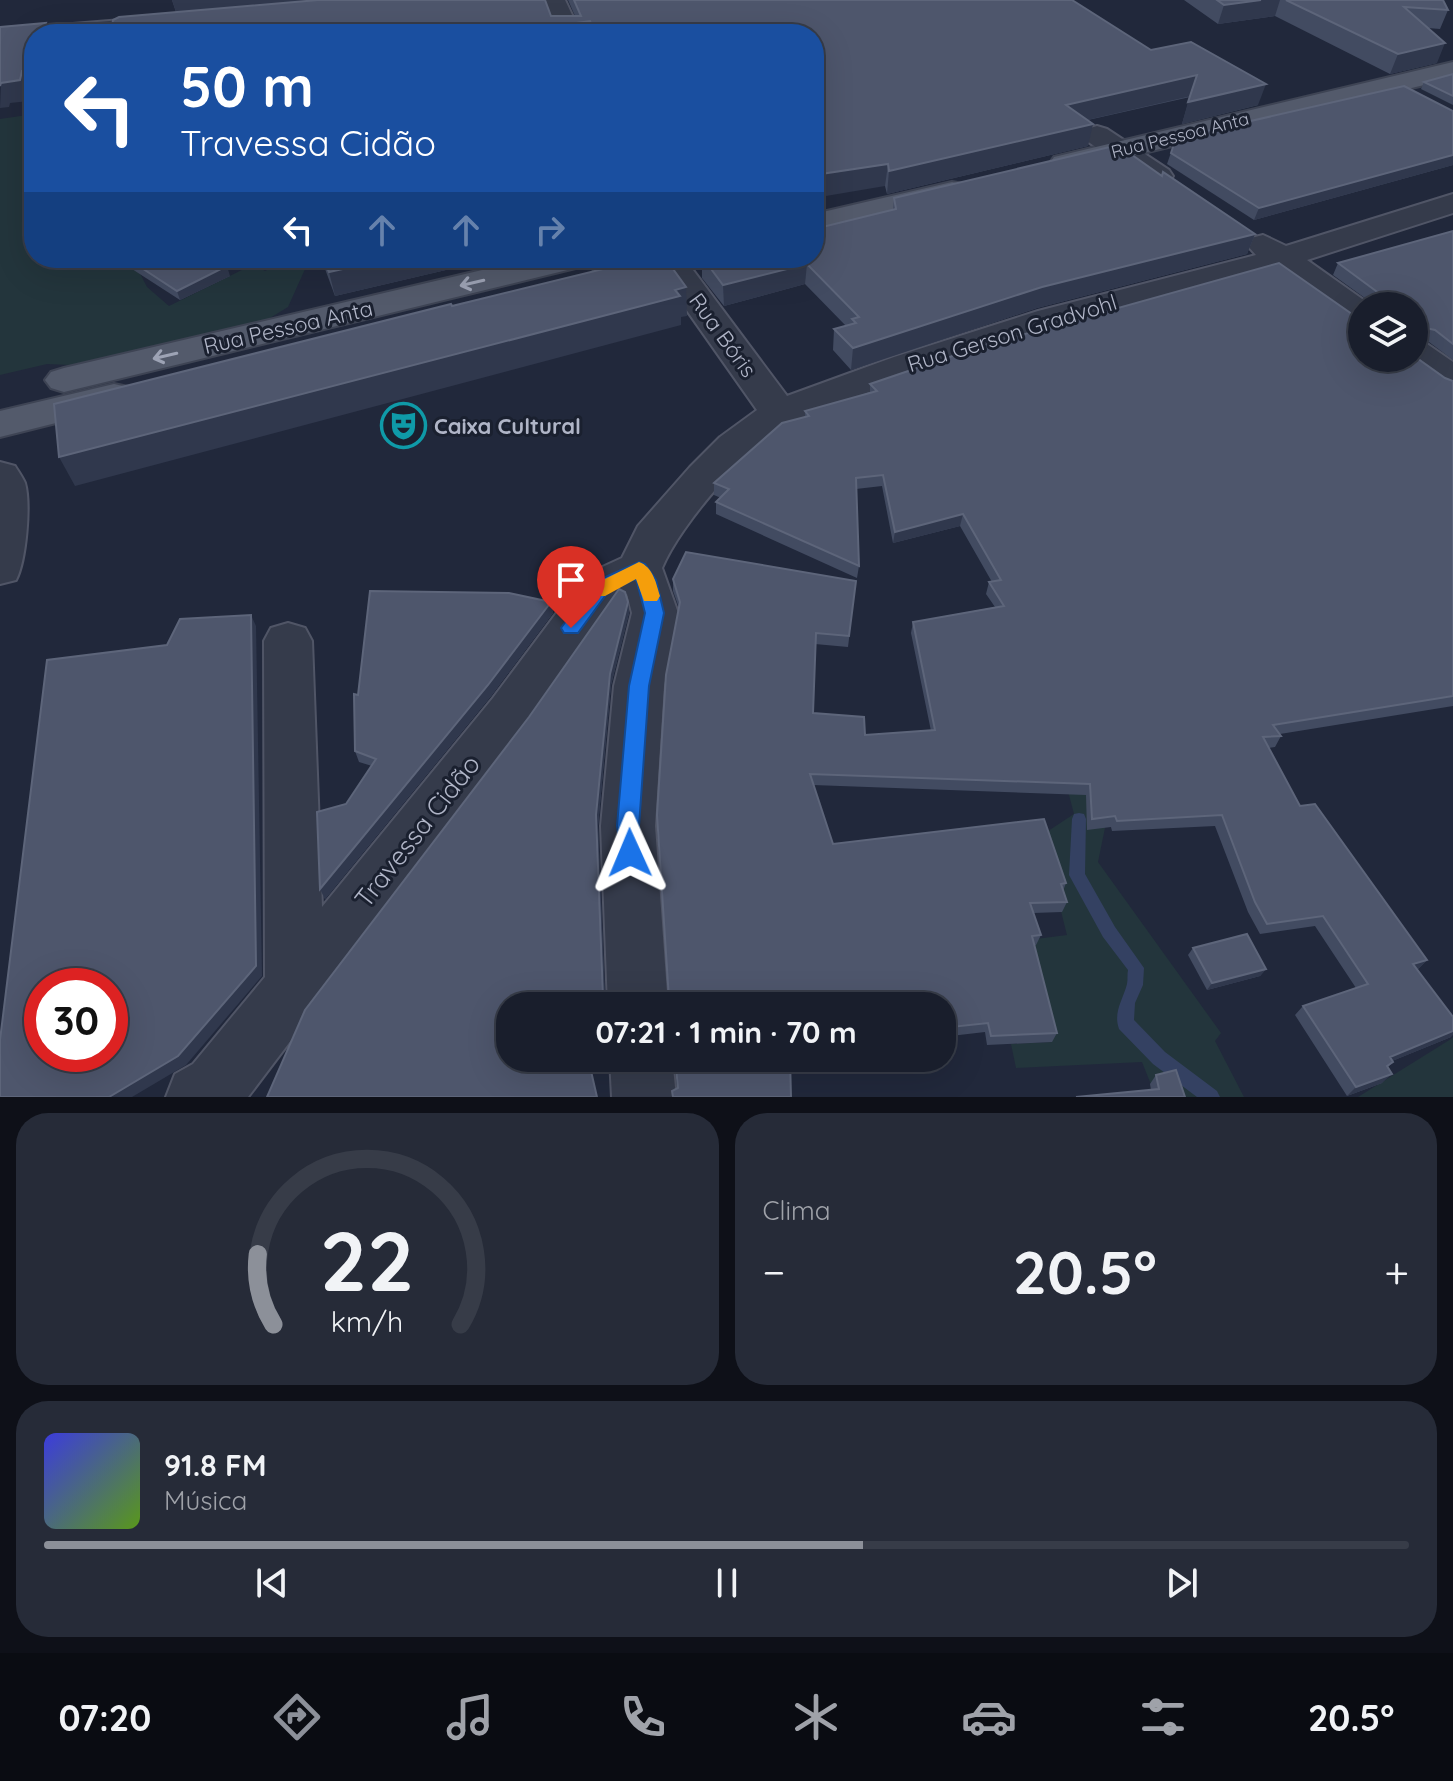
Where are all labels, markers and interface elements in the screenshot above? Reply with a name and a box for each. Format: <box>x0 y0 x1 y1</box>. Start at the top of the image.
text: 50 m <box>180 51 314 121</box>
icon: left <box>48 56 152 160</box>
street label: Rua Pessoa Anta <box>1109 107 1251 163</box>
text: Travessa Cidão <box>180 120 436 165</box>
icon: left <box>276 208 320 252</box>
icon: ahead <box>360 208 404 252</box>
icon: ahead <box>444 208 488 252</box>
icon: right <box>528 208 572 252</box>
one-way arrow <box>460 276 486 291</box>
street label: Rua Bóris <box>683 287 763 383</box>
street label: Rua Gerson Gradvohl <box>904 288 1120 378</box>
map controls <box>1348 292 1428 372</box>
button: layers <box>1348 292 1428 372</box>
street label: Rua Pessoa Anta <box>201 294 375 360</box>
one-way arrow <box>153 350 179 365</box>
theatre icon: Caixa Cultural <box>379 402 427 450</box>
place label: Caixa Cultural <box>434 412 581 440</box>
pin <box>537 546 605 628</box>
icon: arrive <box>549 558 593 602</box>
street label: Travessa Cidão <box>347 748 487 914</box>
position arrow <box>588 811 672 895</box>
speed limit sign: 30 <box>24 968 128 1072</box>
text: 07:21 · 1 min · 70 m <box>595 1013 857 1051</box>
text: Clima <box>763 1194 831 1227</box>
text: 22 <box>320 1208 415 1312</box>
text: 20.5° <box>1013 1234 1157 1309</box>
text: − <box>763 1244 785 1299</box>
text: + <box>1384 1244 1409 1299</box>
text: km/h <box>331 1303 404 1339</box>
text: 91.8 FM <box>164 1446 266 1484</box>
text: Música <box>164 1484 247 1517</box>
icon: previous <box>250 1561 294 1605</box>
icon: pause <box>705 1561 749 1605</box>
icon: next <box>1160 1561 1204 1605</box>
icon: directions <box>269 1689 325 1745</box>
icon: music <box>442 1689 498 1745</box>
icon: phone <box>615 1689 671 1745</box>
icon: climate <box>788 1689 844 1745</box>
icon: car <box>961 1689 1017 1745</box>
icon: filters <box>1135 1689 1191 1745</box>
text: 07:20 <box>59 1695 151 1740</box>
text: 20.5° <box>1308 1695 1394 1740</box>

